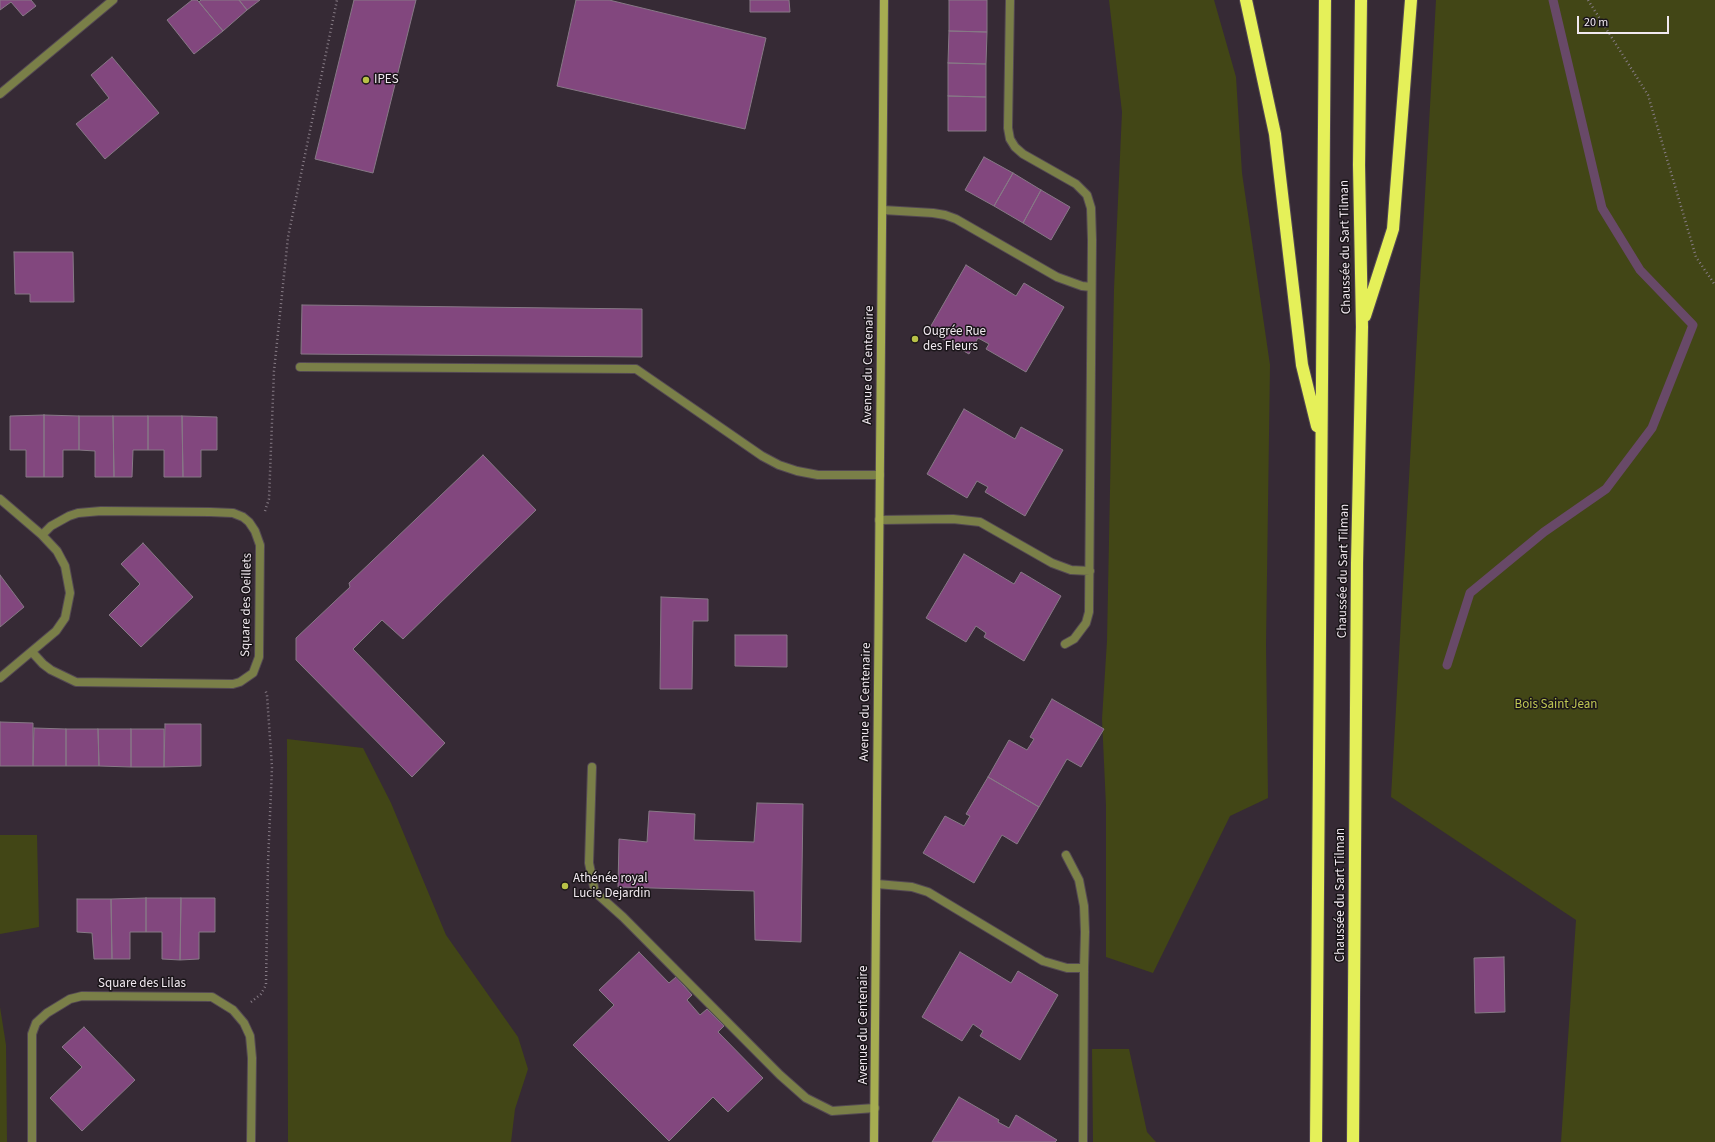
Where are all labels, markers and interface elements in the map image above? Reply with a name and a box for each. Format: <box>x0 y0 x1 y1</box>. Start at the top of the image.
scale bar <box>1579 8 1671 34</box>
text: 20 m <box>1584 14 1608 31</box>
place label: IPES <box>374 72 399 88</box>
marker: IPES <box>361 75 371 85</box>
street label: Chaussée du Sart Tilman <box>1337 180 1355 314</box>
street label: Avenue du Centenaire <box>860 305 878 425</box>
place label: Ougrée Rue des Fleurs <box>923 324 986 355</box>
marker: Ougrée Rue des Fleurs <box>910 334 920 344</box>
street label: Chaussée du Sart Tilman <box>1335 504 1353 638</box>
street label: Square des Oeillets <box>238 553 256 657</box>
street label: Avenue du Centenaire <box>857 642 875 762</box>
park label: Bois Saint Jean <box>1515 697 1597 713</box>
street label: Chaussée du Sart Tilman <box>1333 828 1349 962</box>
place label: Athénée royal Lucie Dejardin <box>573 871 651 902</box>
marker: Athénée royal Lucie Dejardin <box>560 881 570 891</box>
street label: Avenue du Centenaire <box>856 966 872 1084</box>
street label: Square des Lilas <box>98 976 186 992</box>

